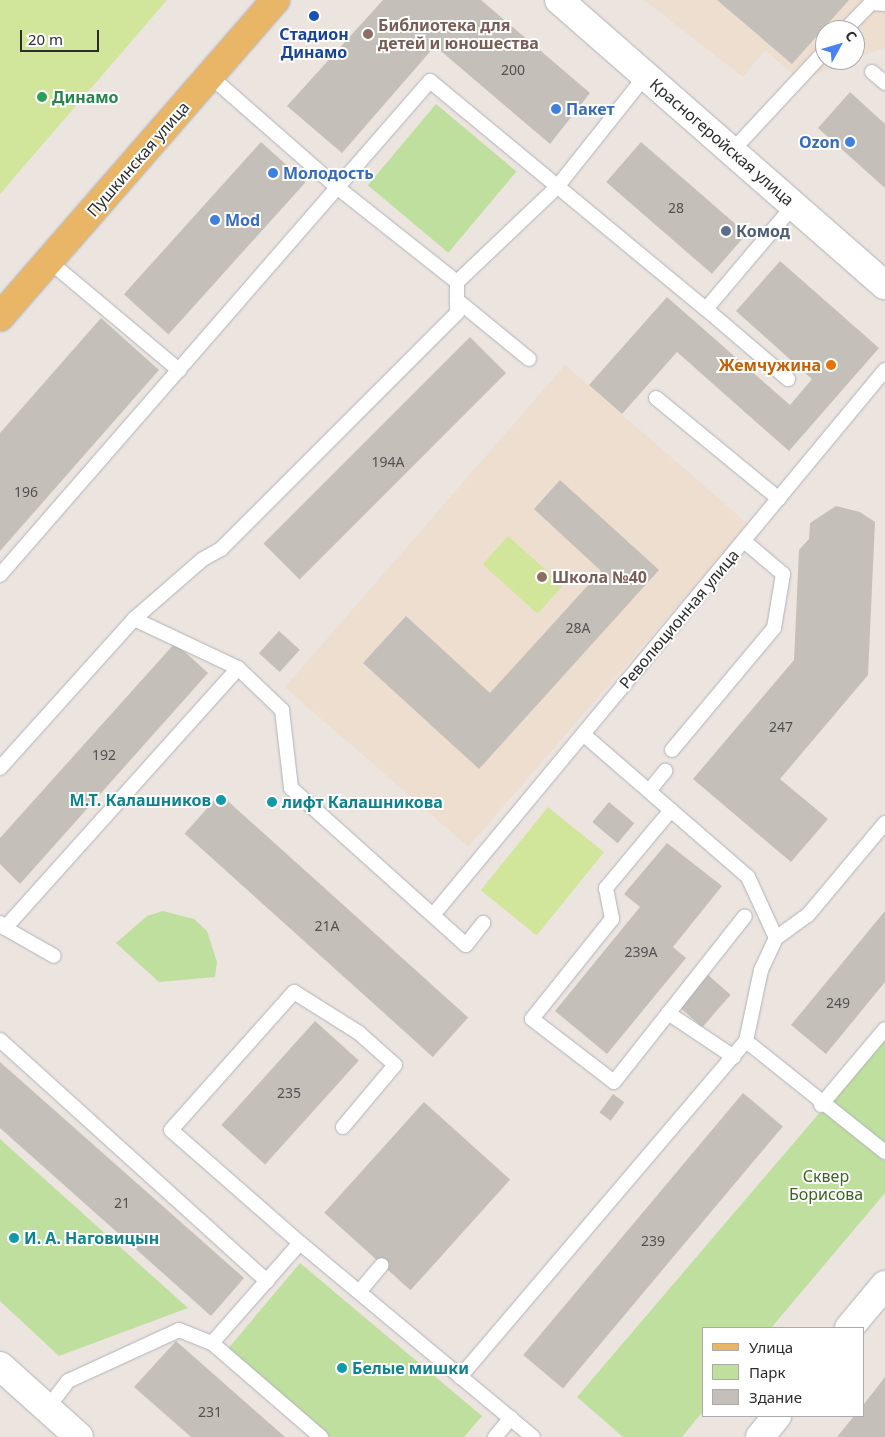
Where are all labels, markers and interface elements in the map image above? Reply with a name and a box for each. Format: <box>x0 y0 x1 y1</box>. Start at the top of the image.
marker: Стадион Динамо <box>308 10 320 22</box>
place label: Библиотека для детей и юношества <box>378 15 539 53</box>
scale bar <box>22 20 101 52</box>
north arrow <box>815 20 865 70</box>
place label: Стадион Динамо <box>279 24 349 62</box>
text: С <box>841 26 861 45</box>
marker: Библиотека для детей и юношества <box>362 28 374 40</box>
text: 20 m <box>28 29 63 49</box>
house number: 200 <box>501 62 525 78</box>
street label: Красногеройская улица <box>646 74 798 210</box>
place label: Динамо <box>52 87 119 107</box>
marker: Динамо <box>36 91 48 103</box>
street label: Пушкинская улица <box>83 98 193 220</box>
place label: Пакет <box>566 99 615 119</box>
marker: Пакет <box>550 103 562 115</box>
place label: Ozon <box>799 132 840 152</box>
marker: Ozon <box>844 136 856 148</box>
place label: Молодость <box>283 163 374 183</box>
marker: Молодость <box>267 167 279 179</box>
house number: 28 <box>668 200 684 216</box>
place label: Mod <box>225 210 260 230</box>
marker: Mod <box>209 214 221 226</box>
place label: Комод <box>736 221 790 241</box>
marker: Комод <box>720 225 732 237</box>
place label: Жемчужина <box>719 355 821 375</box>
marker: Жемчужина <box>825 359 837 371</box>
house number: 194А <box>372 454 404 470</box>
house number: 196 <box>14 484 38 500</box>
street label: Революционная улица <box>615 546 743 692</box>
place label: Школа №40 <box>552 567 647 587</box>
marker: Школа №40 <box>536 571 548 583</box>
house number: 28А <box>566 620 590 636</box>
house number: 247 <box>769 719 793 735</box>
house number: 192 <box>92 747 116 763</box>
place label: М.Т. Калашников <box>70 790 211 810</box>
place label: лифт Калашникова <box>282 792 443 812</box>
marker: М.Т. Калашников <box>215 794 227 806</box>
marker: лифт Калашникова <box>266 796 278 808</box>
house number: 21А <box>315 918 339 934</box>
house number: 239А <box>625 944 657 960</box>
house number: 249 <box>826 995 850 1011</box>
house number: 235 <box>277 1085 301 1101</box>
park label: Сквер Борисова <box>789 1166 863 1204</box>
house number: 21 <box>114 1195 130 1211</box>
place label: И. А. Наговицын <box>24 1228 159 1248</box>
marker: И. А. Наговицын <box>8 1232 20 1244</box>
house number: 239 <box>641 1233 665 1249</box>
legend <box>702 1327 865 1417</box>
text: Улица <box>749 1337 793 1357</box>
place label: Белые мишки <box>352 1358 469 1378</box>
marker: Белые мишки <box>336 1362 348 1374</box>
text: Парк <box>749 1362 785 1382</box>
text: Здание <box>749 1387 802 1407</box>
house number: 231 <box>198 1404 222 1420</box>

